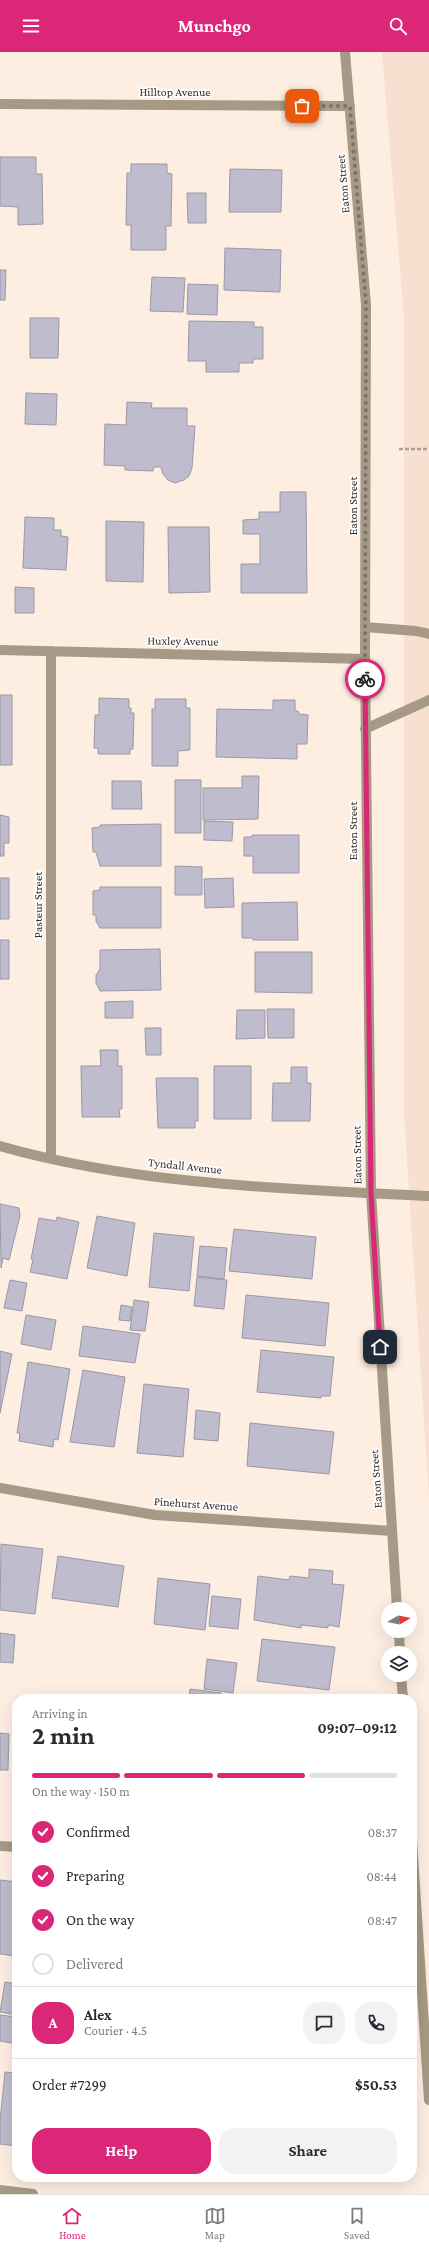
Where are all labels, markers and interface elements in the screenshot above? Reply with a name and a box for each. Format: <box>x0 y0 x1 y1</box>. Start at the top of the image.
icon: menu <box>20 15 42 37</box>
icon: search <box>387 15 409 37</box>
text: Munchgo <box>178 16 251 36</box>
street label: Hilltop Avenue <box>139 85 211 99</box>
pin <box>285 89 319 123</box>
icon: bag <box>291 95 313 117</box>
street label: Eaton Street <box>333 153 353 214</box>
street label: Eaton Street <box>346 476 360 535</box>
street label: Huxley Avenue <box>147 633 219 649</box>
courier <box>345 659 385 699</box>
icon: bike <box>354 668 376 690</box>
street label: Eaton Street <box>346 801 360 860</box>
street label: Pasteur Street <box>31 871 45 938</box>
street label: Eaton Street <box>349 1124 365 1184</box>
street label: Tyndall Avenue <box>147 1155 223 1177</box>
pin <box>363 1330 397 1364</box>
icon: home <box>369 1336 391 1358</box>
street label: Eaton Street <box>367 1448 385 1509</box>
street label: Pinehurst Avenue <box>154 1494 238 1514</box>
north arrow <box>381 1602 417 1638</box>
map controls <box>381 1602 417 1682</box>
button: layers <box>381 1646 417 1682</box>
text: Arriving in <box>32 1706 88 1721</box>
text: 09:07–09:12 <box>317 1720 397 1736</box>
text: 2 min <box>32 1721 95 1750</box>
text: On the way · 150 m <box>32 1784 130 1799</box>
icon: check <box>32 1821 54 1843</box>
text: Confirmed <box>66 1824 130 1840</box>
text: 08:37 <box>368 1825 397 1840</box>
icon: check <box>32 1865 54 1887</box>
text: Preparing <box>66 1868 125 1884</box>
text: 08:44 <box>366 1869 397 1884</box>
icon: check <box>32 1909 54 1931</box>
text: On the way <box>66 1912 134 1928</box>
text: 08:47 <box>367 1913 397 1928</box>
text: Delivered <box>66 1956 123 1972</box>
button: chat <box>303 2002 345 2044</box>
button: phone <box>355 2002 397 2044</box>
text: Alex <box>84 2007 112 2023</box>
text: A <box>49 2015 57 2031</box>
text: Courier · 4.5 <box>84 2023 147 2038</box>
text: Order #7299 <box>32 2077 107 2093</box>
text: $50.53 <box>355 2077 397 2093</box>
button: Help <box>32 2128 211 2174</box>
button: Share <box>219 2128 397 2174</box>
tab: Home <box>59 2205 86 2241</box>
tab: Map <box>204 2205 226 2241</box>
tab: Saved <box>344 2205 370 2241</box>

